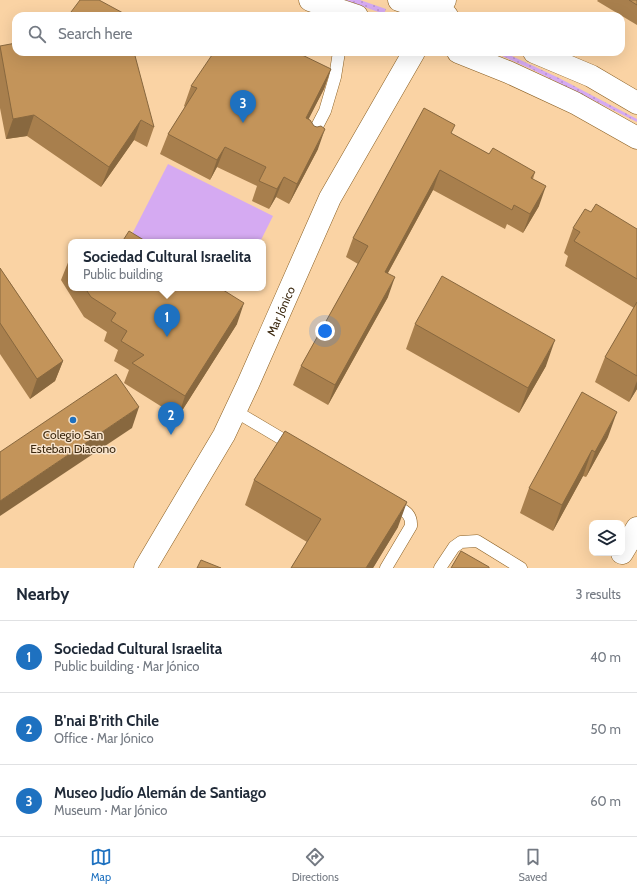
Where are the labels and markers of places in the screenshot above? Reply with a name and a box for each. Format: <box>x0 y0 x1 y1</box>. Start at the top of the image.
pin: 3 <box>230 90 256 123</box>
pin: 1 <box>154 304 180 337</box>
pin: 2 <box>158 402 184 435</box>
marker: Colegio San Esteban Diacono <box>68 415 78 425</box>
place label: Colegio San Esteban Diacono <box>30 427 116 456</box>

